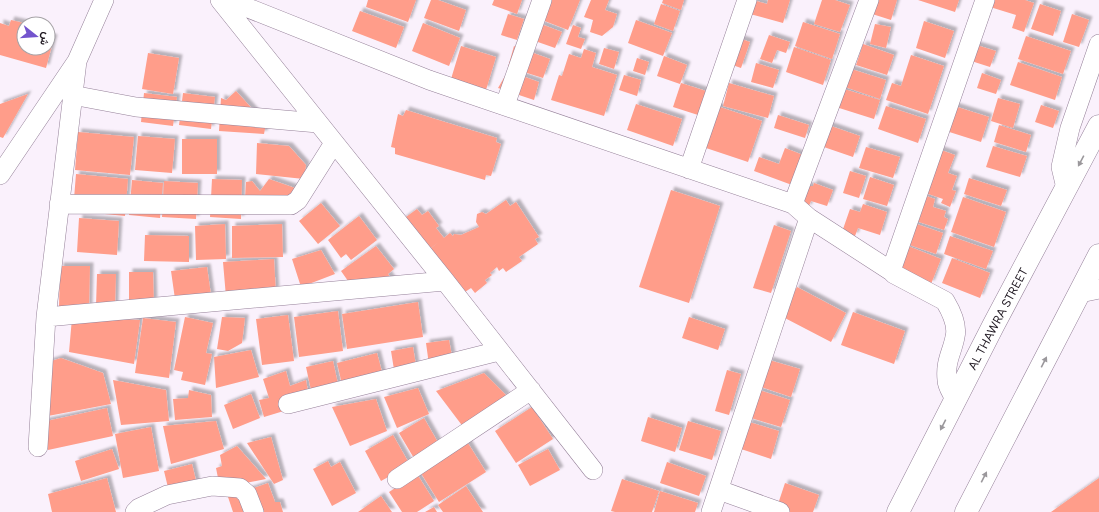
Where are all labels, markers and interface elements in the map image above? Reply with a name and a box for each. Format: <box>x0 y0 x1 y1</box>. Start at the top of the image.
north arrow <box>16 16 56 56</box>
text: ش <box>37 31 53 47</box>
one-way arrow <box>1078 155 1084 167</box>
street label: AL THAWRA STREET <box>965 265 1031 372</box>
one-way arrow <box>1040 356 1047 368</box>
one-way arrow <box>939 419 946 431</box>
one-way arrow <box>981 472 987 483</box>

